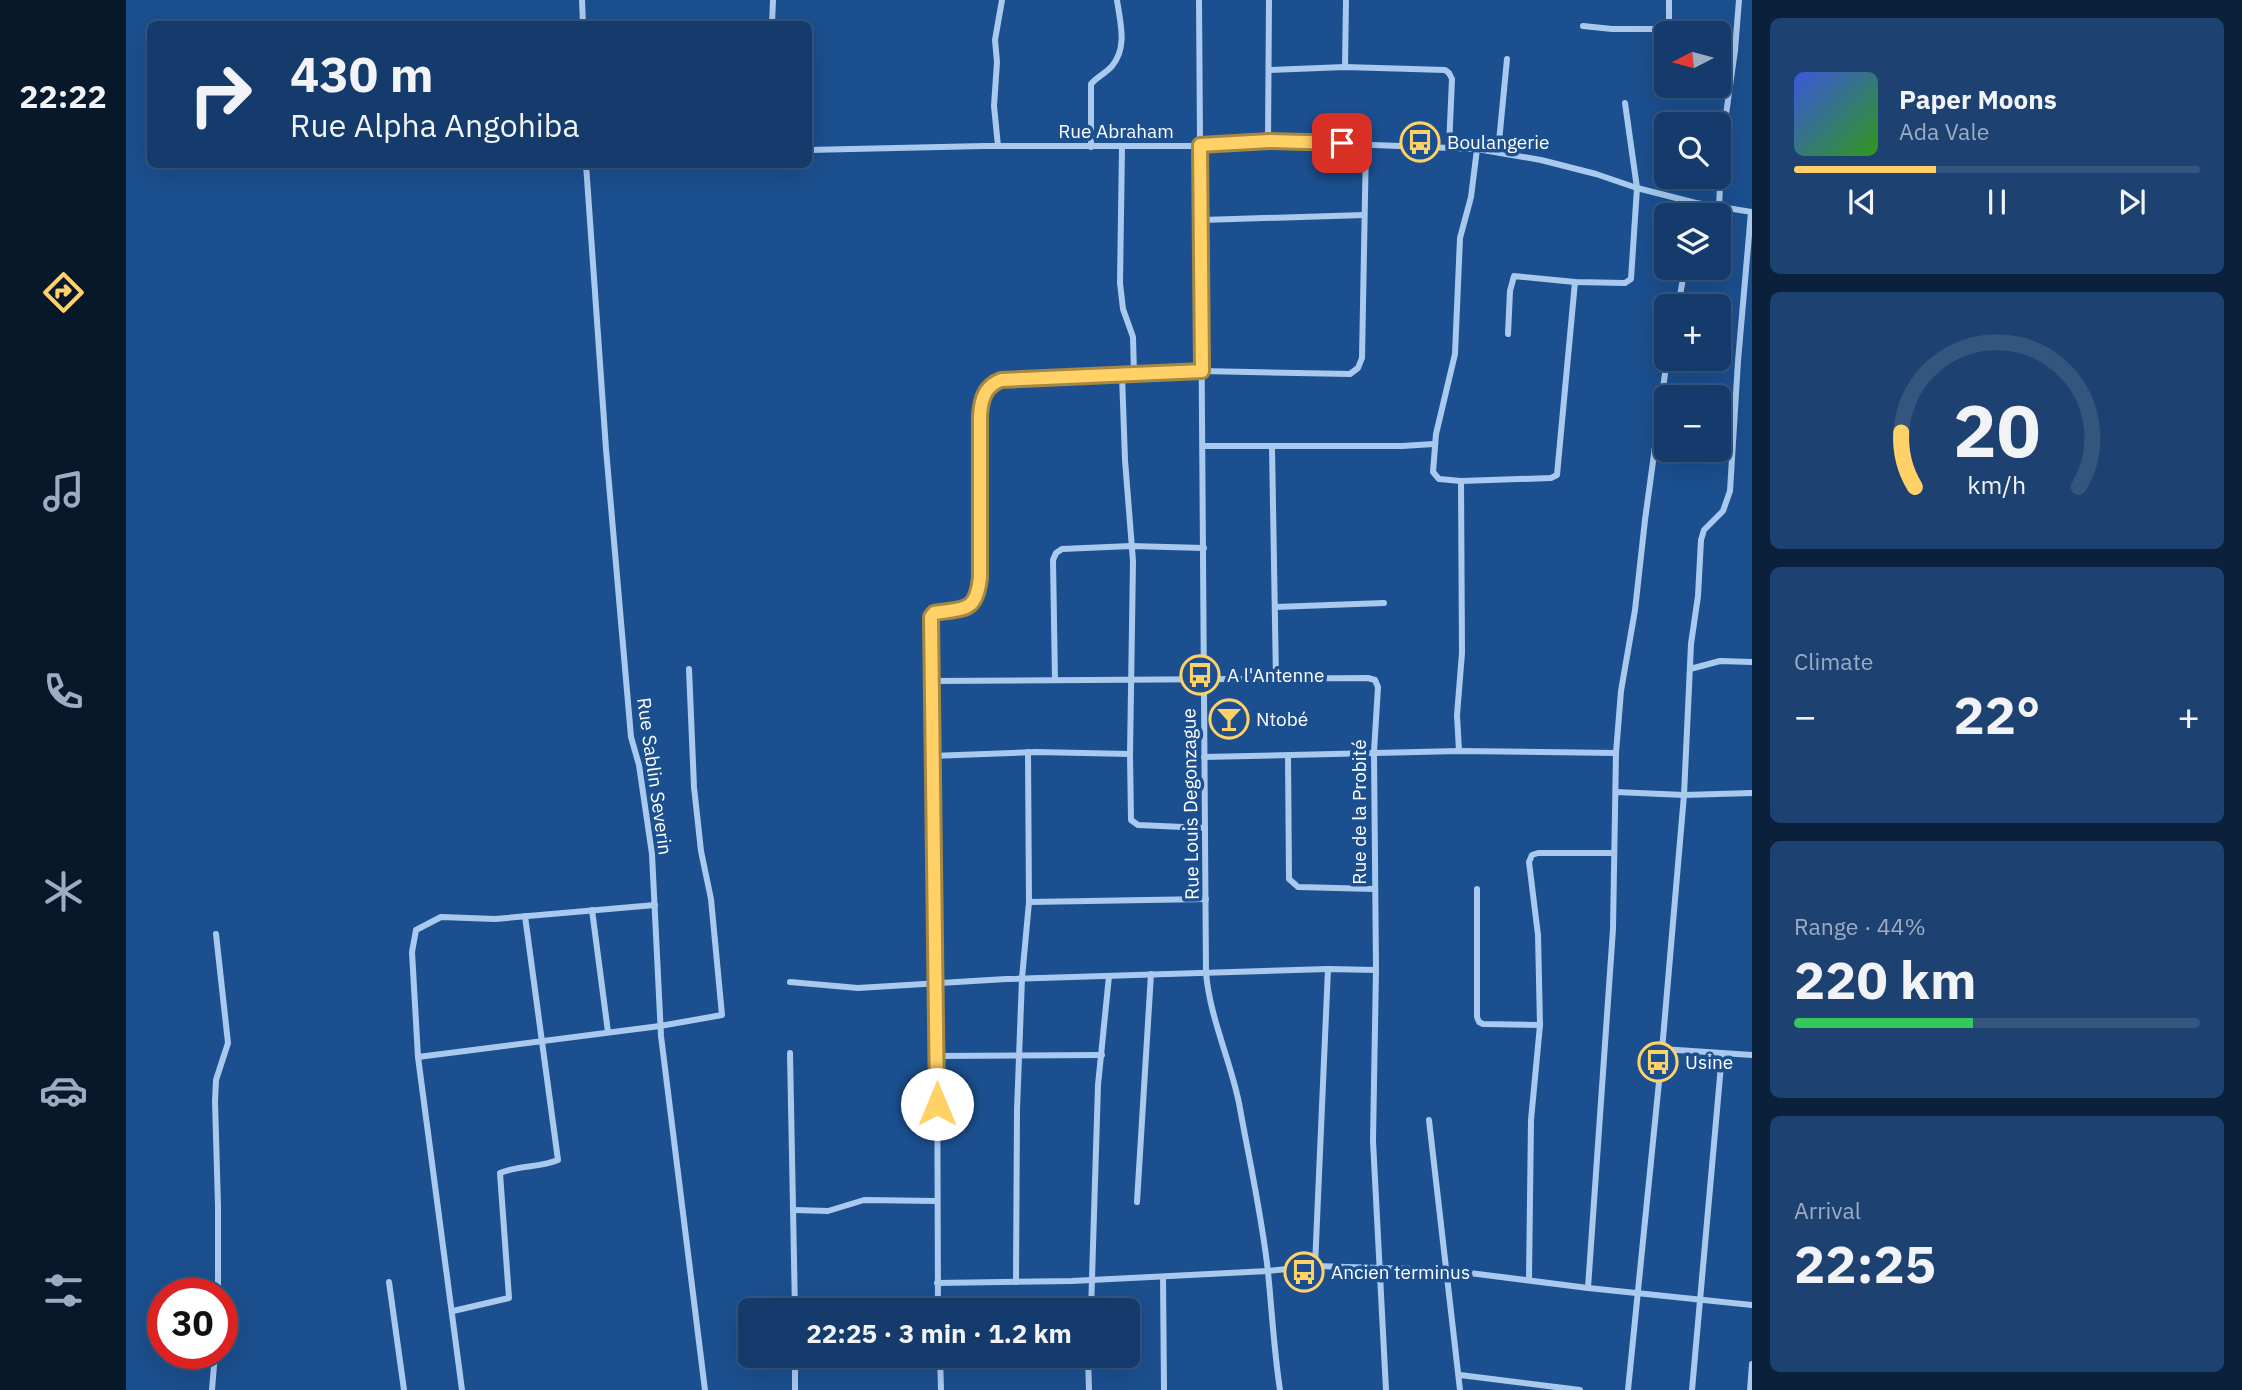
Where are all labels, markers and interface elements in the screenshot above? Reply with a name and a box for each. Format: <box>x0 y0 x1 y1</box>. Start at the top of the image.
north arrow <box>1654 21 1731 98</box>
map controls <box>1654 21 1731 462</box>
text: 430 m <box>290 42 434 105</box>
icon: right <box>175 49 266 140</box>
text: 22:22 <box>19 75 107 117</box>
text: Paper Moons <box>1899 82 2057 116</box>
text: Rue Alpha Angohiba <box>290 104 580 146</box>
button: search <box>1654 112 1731 189</box>
pin <box>1312 113 1372 173</box>
text: Ada Vale <box>1899 116 1989 146</box>
street label: Rue Abraham <box>1058 119 1174 143</box>
bus stop icon: Boulangerie <box>1399 121 1441 163</box>
icon: arrive <box>1323 124 1361 162</box>
place label: Boulangerie <box>1447 130 1549 154</box>
icon: previous <box>1843 183 1881 221</box>
icon: pause <box>1978 183 2016 221</box>
icon: next <box>2113 183 2151 221</box>
button: layers <box>1654 203 1731 280</box>
icon: directions <box>39 268 88 317</box>
button: + <box>1654 294 1731 371</box>
text: 20 <box>1953 382 2041 477</box>
button: − <box>1654 385 1731 462</box>
icon: music <box>39 467 88 516</box>
text: km/h <box>1968 467 2026 500</box>
text: Climate <box>1794 646 1873 676</box>
bus stop icon: A l'Antenne <box>1179 654 1221 696</box>
place label: A l'Antenne <box>1227 663 1325 687</box>
icon: phone <box>39 667 88 716</box>
text: 22° <box>1954 681 2040 748</box>
text: − <box>1794 691 1817 740</box>
text: + <box>2177 691 2200 740</box>
street label: Rue Sablin Severin <box>632 696 678 856</box>
bar icon: Ntobé <box>1208 698 1250 740</box>
place label: Ntobé <box>1256 707 1308 731</box>
street label: Rue Louis Degonzague <box>1176 708 1204 900</box>
street label: Rue de la Probité <box>1347 739 1371 885</box>
icon: climate <box>39 867 88 916</box>
text: Range · 44% <box>1794 911 1926 941</box>
text: 220 km <box>1794 946 1976 1013</box>
bus stop icon: Usine <box>1637 1041 1679 1083</box>
place label: Usine <box>1685 1050 1733 1074</box>
icon: car <box>39 1066 88 1115</box>
position arrow <box>900 1067 974 1141</box>
text: Arrival <box>1794 1195 1861 1225</box>
text: 22:25 <box>1794 1230 1936 1297</box>
bus stop icon: Ancien terminus <box>1283 1251 1325 1293</box>
place label: Ancien terminus <box>1331 1260 1470 1284</box>
icon: filters <box>39 1266 88 1315</box>
speed limit sign: 30 <box>147 1278 238 1369</box>
text: 22:25 · 3 min · 1.2 km <box>806 1316 1072 1350</box>

